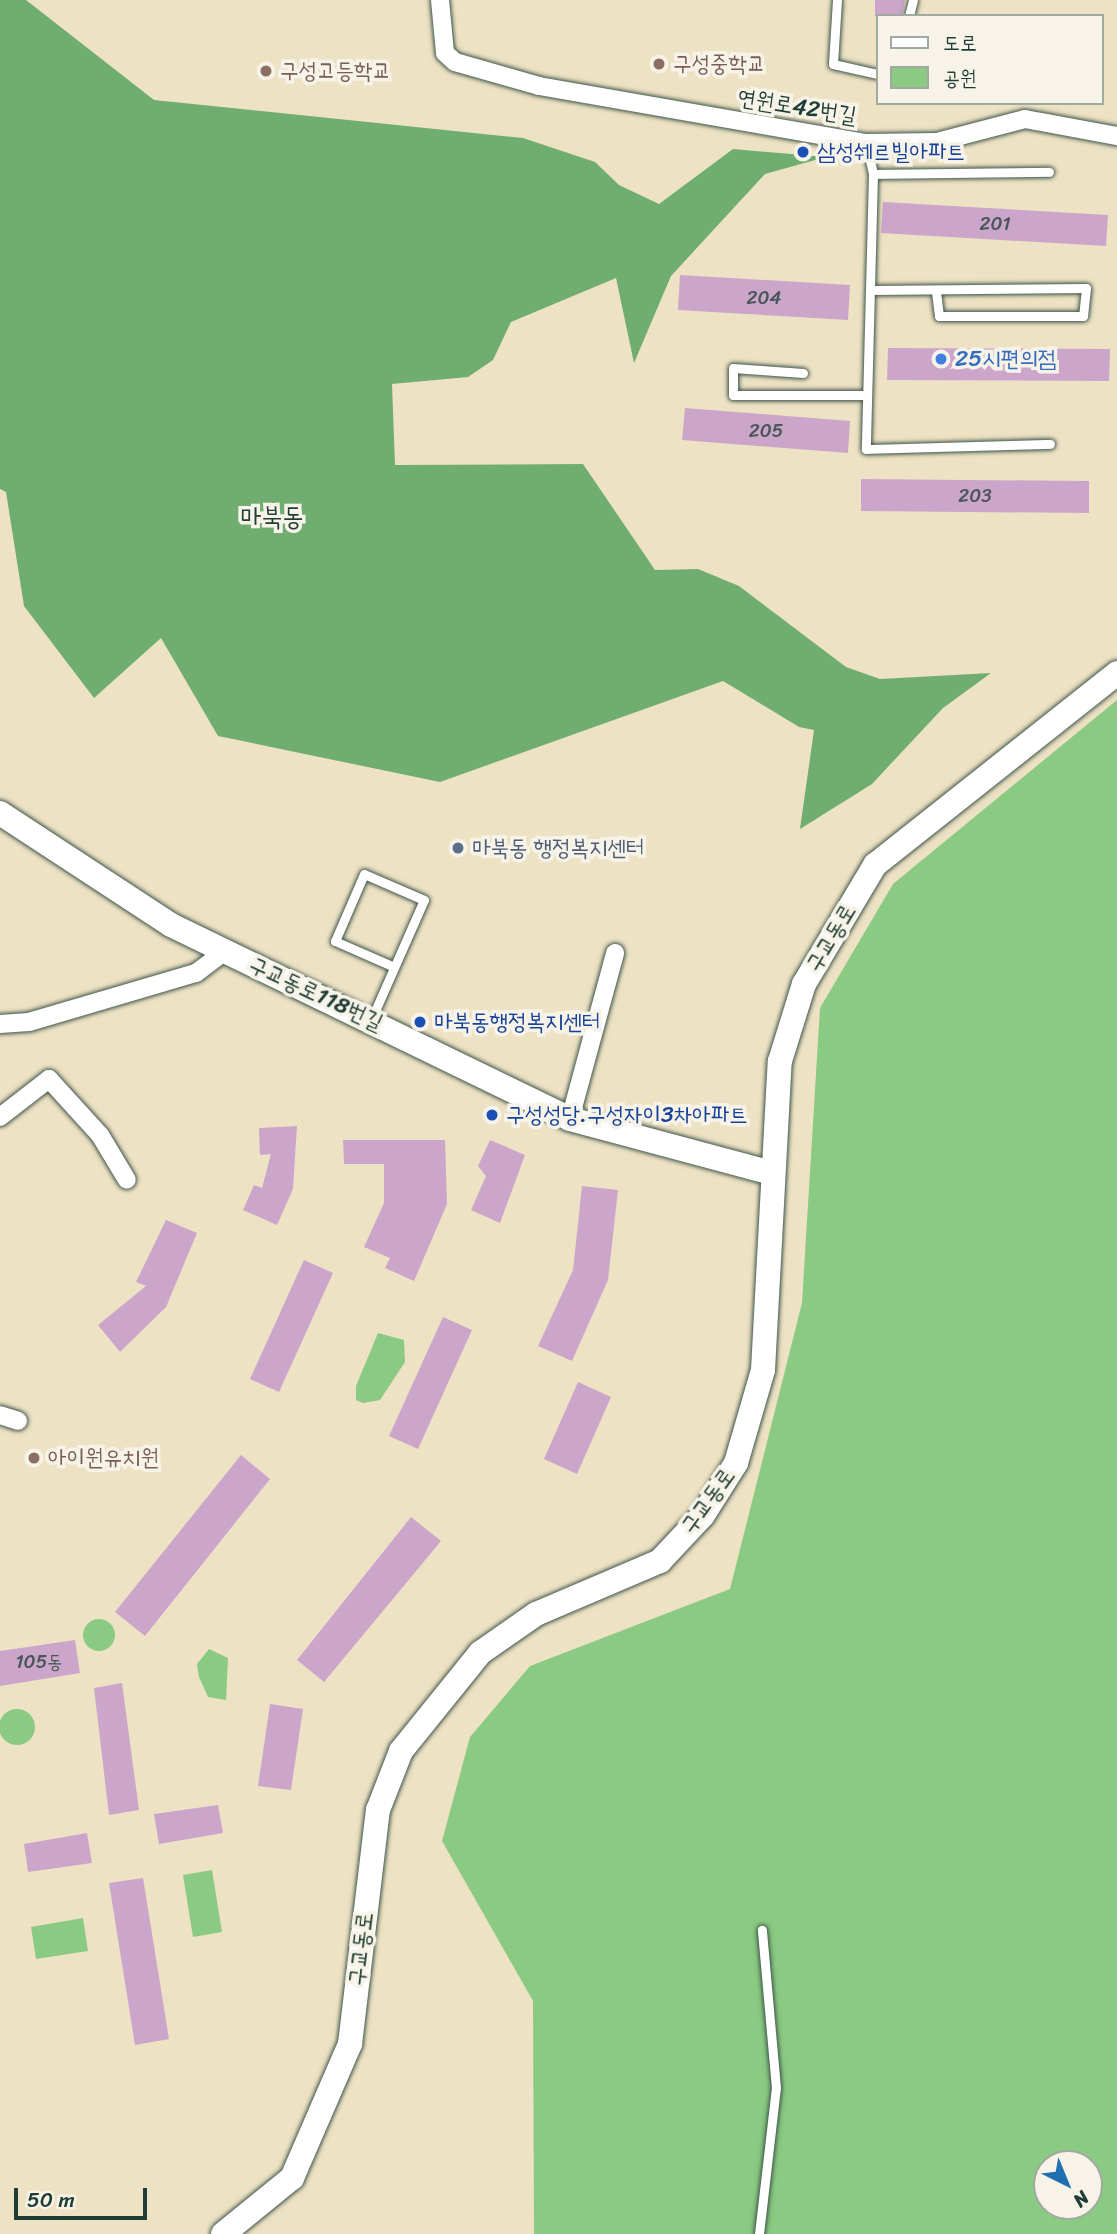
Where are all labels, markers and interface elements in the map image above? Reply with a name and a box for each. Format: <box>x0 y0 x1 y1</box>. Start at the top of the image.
legend <box>876 14 1103 105</box>
text: 도로 <box>943 24 977 62</box>
place label: 구성중학교 <box>673 50 766 78</box>
marker: 구성중학교 <box>651 56 667 72</box>
place label: 구성고등학교 <box>280 57 391 85</box>
text: 공원 <box>943 59 977 97</box>
marker: 구성고등학교 <box>258 63 274 79</box>
street label: 연원로42번길 <box>735 84 859 130</box>
place label: 삼성쉐르빌아파트 <box>817 138 965 166</box>
marker: 삼성쉐르빌아파트 <box>795 144 811 160</box>
house number: 201 <box>979 213 1011 235</box>
house number: 204 <box>747 287 781 309</box>
place label: 25시편의점 <box>955 345 1056 373</box>
marker: 25시편의점 <box>933 351 949 367</box>
house number: 205 <box>749 420 783 442</box>
house number: 203 <box>958 485 992 507</box>
district label: 마북동 <box>241 501 303 533</box>
place label: 마북동 행정복지센터 <box>472 834 645 862</box>
marker: 마북동 행정복지센터 <box>450 840 466 856</box>
street label: 구교동로 <box>800 899 862 977</box>
street label: 구교동로118번길 <box>245 951 387 1037</box>
place label: 마북동행정복지센터 <box>434 1008 601 1036</box>
marker: 마북동행정복지센터 <box>412 1014 428 1030</box>
place label: 구성성당.구성자이3차아파트 <box>506 1101 748 1129</box>
marker: 구성성당.구성자이3차아파트 <box>484 1107 500 1123</box>
place label: 아이원유치원 <box>48 1444 159 1472</box>
marker: 아이원유치원 <box>26 1450 42 1466</box>
street label: 구교동로 <box>675 1463 741 1539</box>
house number: 105동 <box>15 1651 63 1673</box>
street label: 구교동로 <box>343 1911 379 1987</box>
north arrow <box>1033 2150 1103 2220</box>
scale bar <box>18 2174 150 2218</box>
text: 50 m <box>27 2181 75 2219</box>
text: N <box>1065 2183 1097 2216</box>

